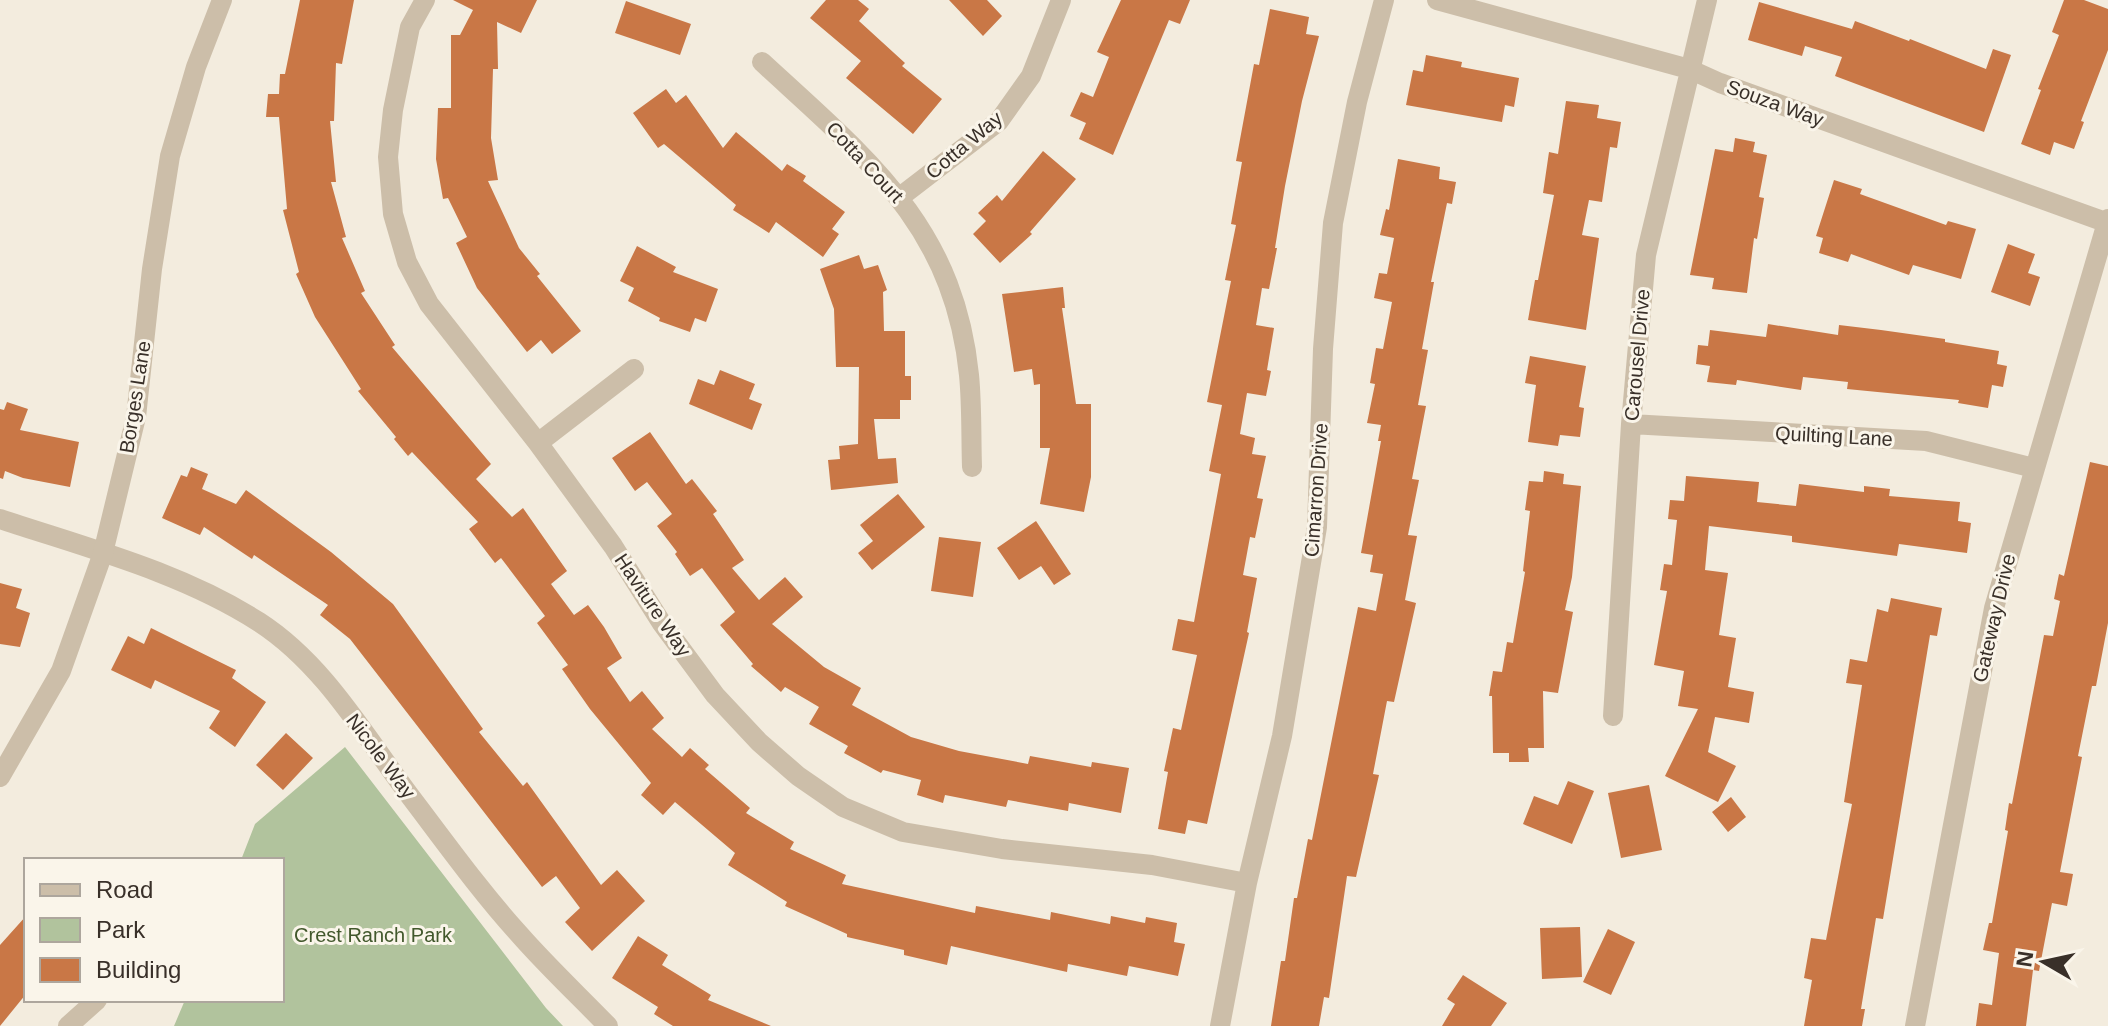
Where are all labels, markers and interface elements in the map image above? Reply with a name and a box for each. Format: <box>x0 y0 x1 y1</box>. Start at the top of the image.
street label: Souza Way <box>1724 75 1826 131</box>
street label: Cotta Way <box>921 107 1007 183</box>
street label: Cotta Court <box>822 117 908 207</box>
street label: Carousel Drive <box>1620 288 1654 422</box>
street label: Borges Lane <box>115 339 155 455</box>
street label: Cimarron Drive <box>1300 422 1332 558</box>
street label: Quilting Lane <box>1775 422 1893 450</box>
street label: Haviture Way <box>611 549 695 661</box>
street label: Gateway Drive <box>1969 552 2019 684</box>
street label: Nicole Way <box>342 709 420 803</box>
legend <box>24 858 284 1002</box>
text: Road <box>96 876 153 903</box>
text: Park <box>96 916 146 943</box>
north arrow <box>2004 922 2084 1002</box>
park label: Crest Ranch Park <box>294 924 453 946</box>
text: N <box>2011 949 2038 969</box>
text: Building <box>96 956 181 983</box>

